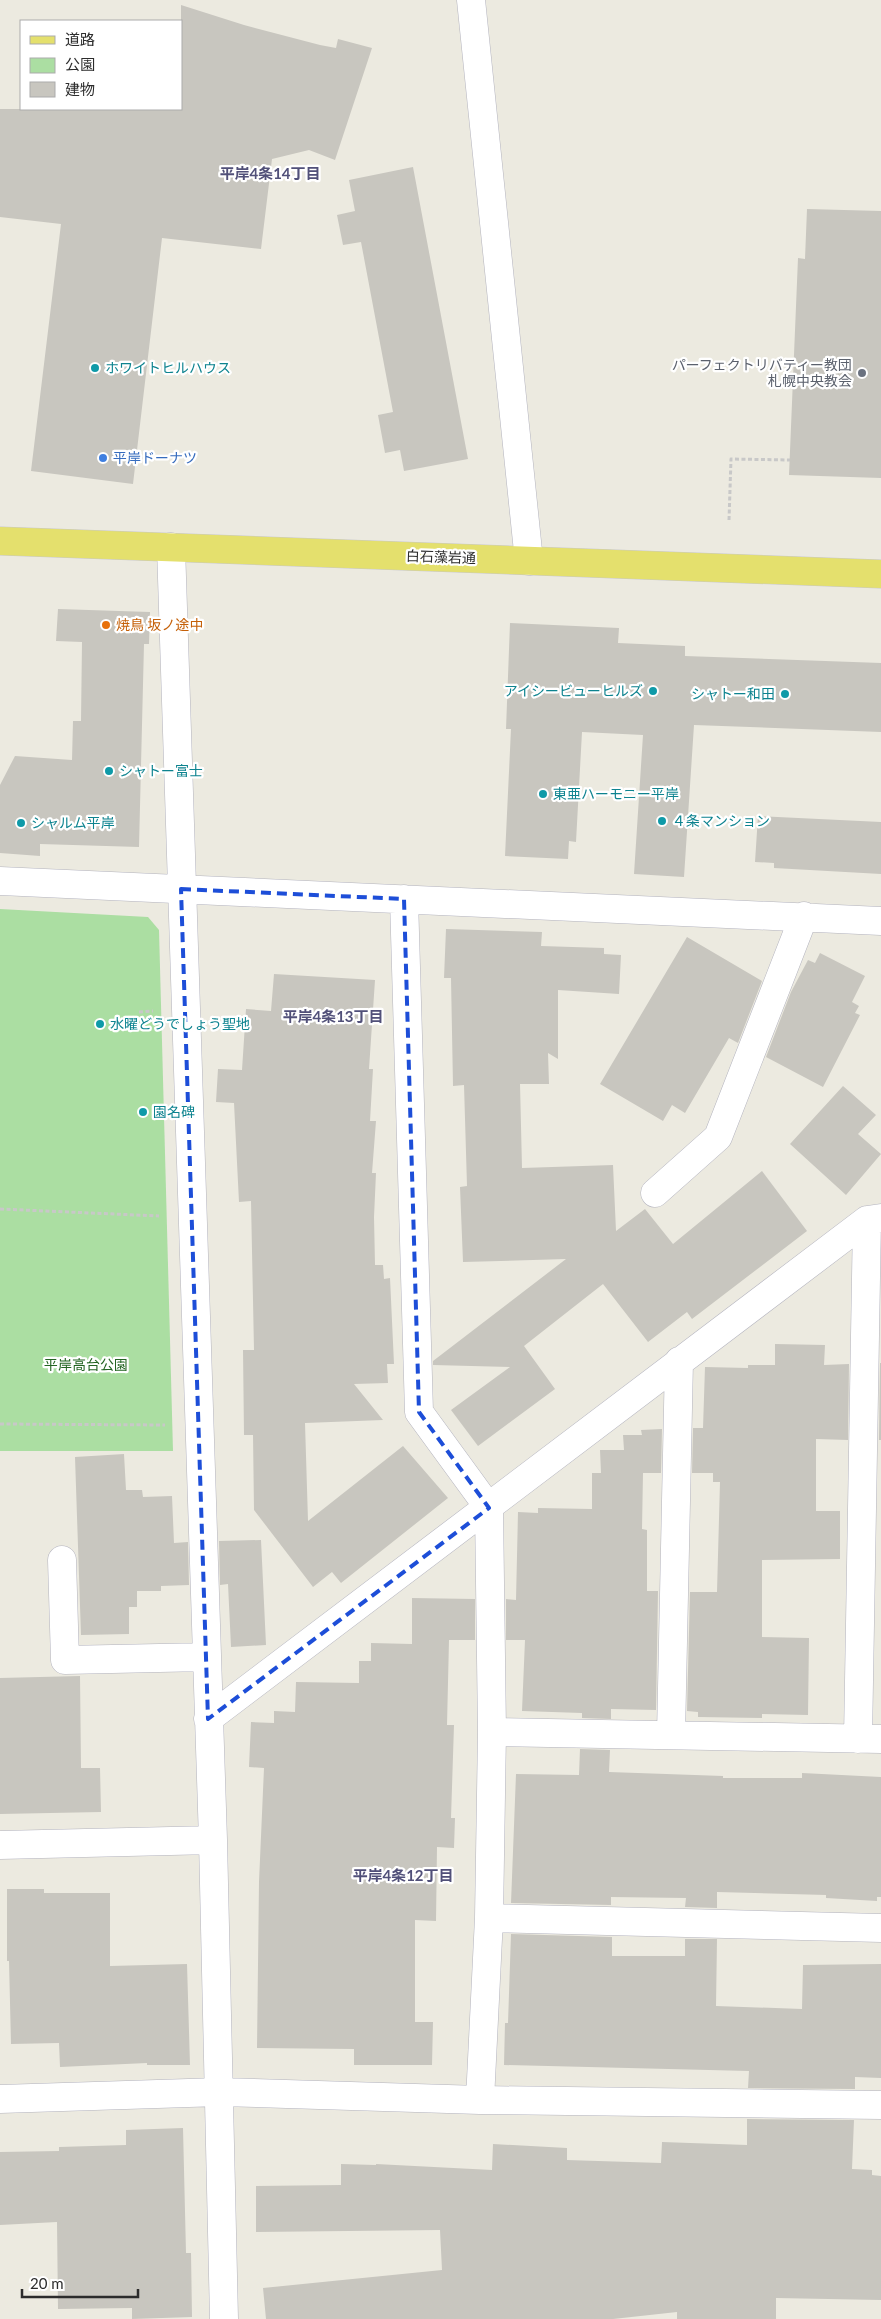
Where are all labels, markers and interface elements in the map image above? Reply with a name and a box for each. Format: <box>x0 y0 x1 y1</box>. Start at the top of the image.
legend <box>20 20 182 110</box>
text: 道路 <box>65 30 95 48</box>
text: 公園 <box>65 55 95 73</box>
text: 建物 <box>65 80 95 98</box>
district label: 平岸4条14丁目 <box>219 164 321 182</box>
place label: パーフェクトリバティー教団 札幌中央教会 <box>672 356 852 389</box>
place label: ホワイトヒルハウス <box>105 359 231 376</box>
marker: ホワイトヒルハウス <box>89 362 101 374</box>
marker: パーフェクトリバティー教団 札幌中央教会 <box>856 367 868 379</box>
place label: 平岸ドーナツ <box>113 449 197 466</box>
marker: 平岸ドーナツ <box>97 452 109 464</box>
street label: 白石藻岩通 <box>406 547 476 566</box>
place label: 焼鳥 坂ノ途中 <box>116 616 204 633</box>
marker: 焼鳥 坂ノ途中 <box>100 619 112 631</box>
place label: アイシービューヒルズ <box>504 682 643 699</box>
marker: アイシービューヒルズ <box>647 685 659 697</box>
place label: シャトー和田 <box>691 685 775 702</box>
marker: シャトー和田 <box>779 688 791 700</box>
place label: シャトー富士 <box>119 762 203 779</box>
marker: シャトー富士 <box>103 765 115 777</box>
place label: 東亜ハーモニー平岸 <box>553 785 679 802</box>
marker: 東亜ハーモニー平岸 <box>537 788 549 800</box>
place label: ４条マンション <box>672 812 770 829</box>
place label: シャルム平岸 <box>31 814 115 831</box>
marker: ４条マンション <box>656 815 668 827</box>
marker: シャルム平岸 <box>15 817 27 829</box>
district label: 平岸4条13丁目 <box>282 1007 384 1025</box>
place label: 水曜どうでしょう聖地 <box>110 1015 250 1032</box>
marker: 水曜どうでしょう聖地 <box>94 1018 106 1030</box>
place label: 園名碑 <box>153 1103 195 1120</box>
marker: 園名碑 <box>137 1106 149 1118</box>
park label: 平岸高台公園 <box>44 1356 128 1373</box>
district label: 平岸4条12丁目 <box>352 1866 454 1884</box>
scale bar <box>22 2266 139 2298</box>
text: 20 m <box>30 2274 64 2292</box>

